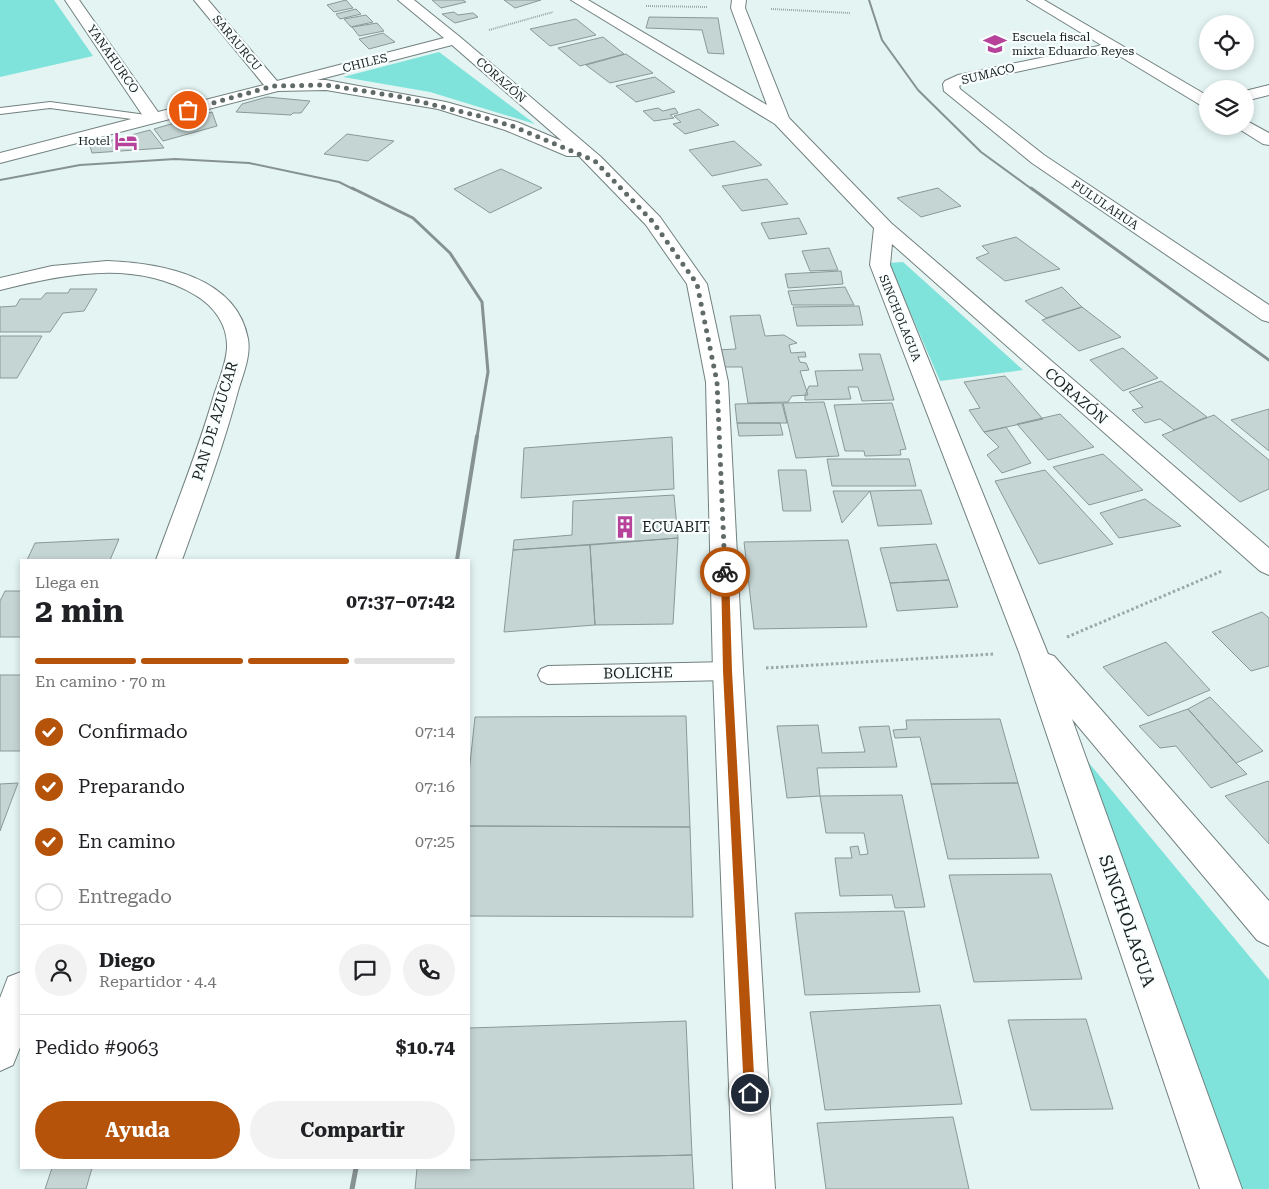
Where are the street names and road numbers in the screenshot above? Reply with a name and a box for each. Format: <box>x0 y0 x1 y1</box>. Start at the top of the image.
street label: SARAURCU <box>210 12 265 74</box>
street label: YANAHURCO <box>84 22 142 96</box>
street label: CHILES <box>341 51 389 75</box>
street label: CORAZÓN <box>473 55 529 106</box>
street label: SUMACO <box>960 61 1016 87</box>
street label: PULULAHUA <box>1069 177 1142 233</box>
street label: SINCHOLAGUA <box>876 273 924 364</box>
street label: PAN DE AZUCAR <box>188 359 242 483</box>
street label: CORAZÓN <box>1041 363 1112 428</box>
street label: BOLICHE <box>603 663 673 683</box>
street label: SINCHOLAGUA <box>1095 852 1160 990</box>

